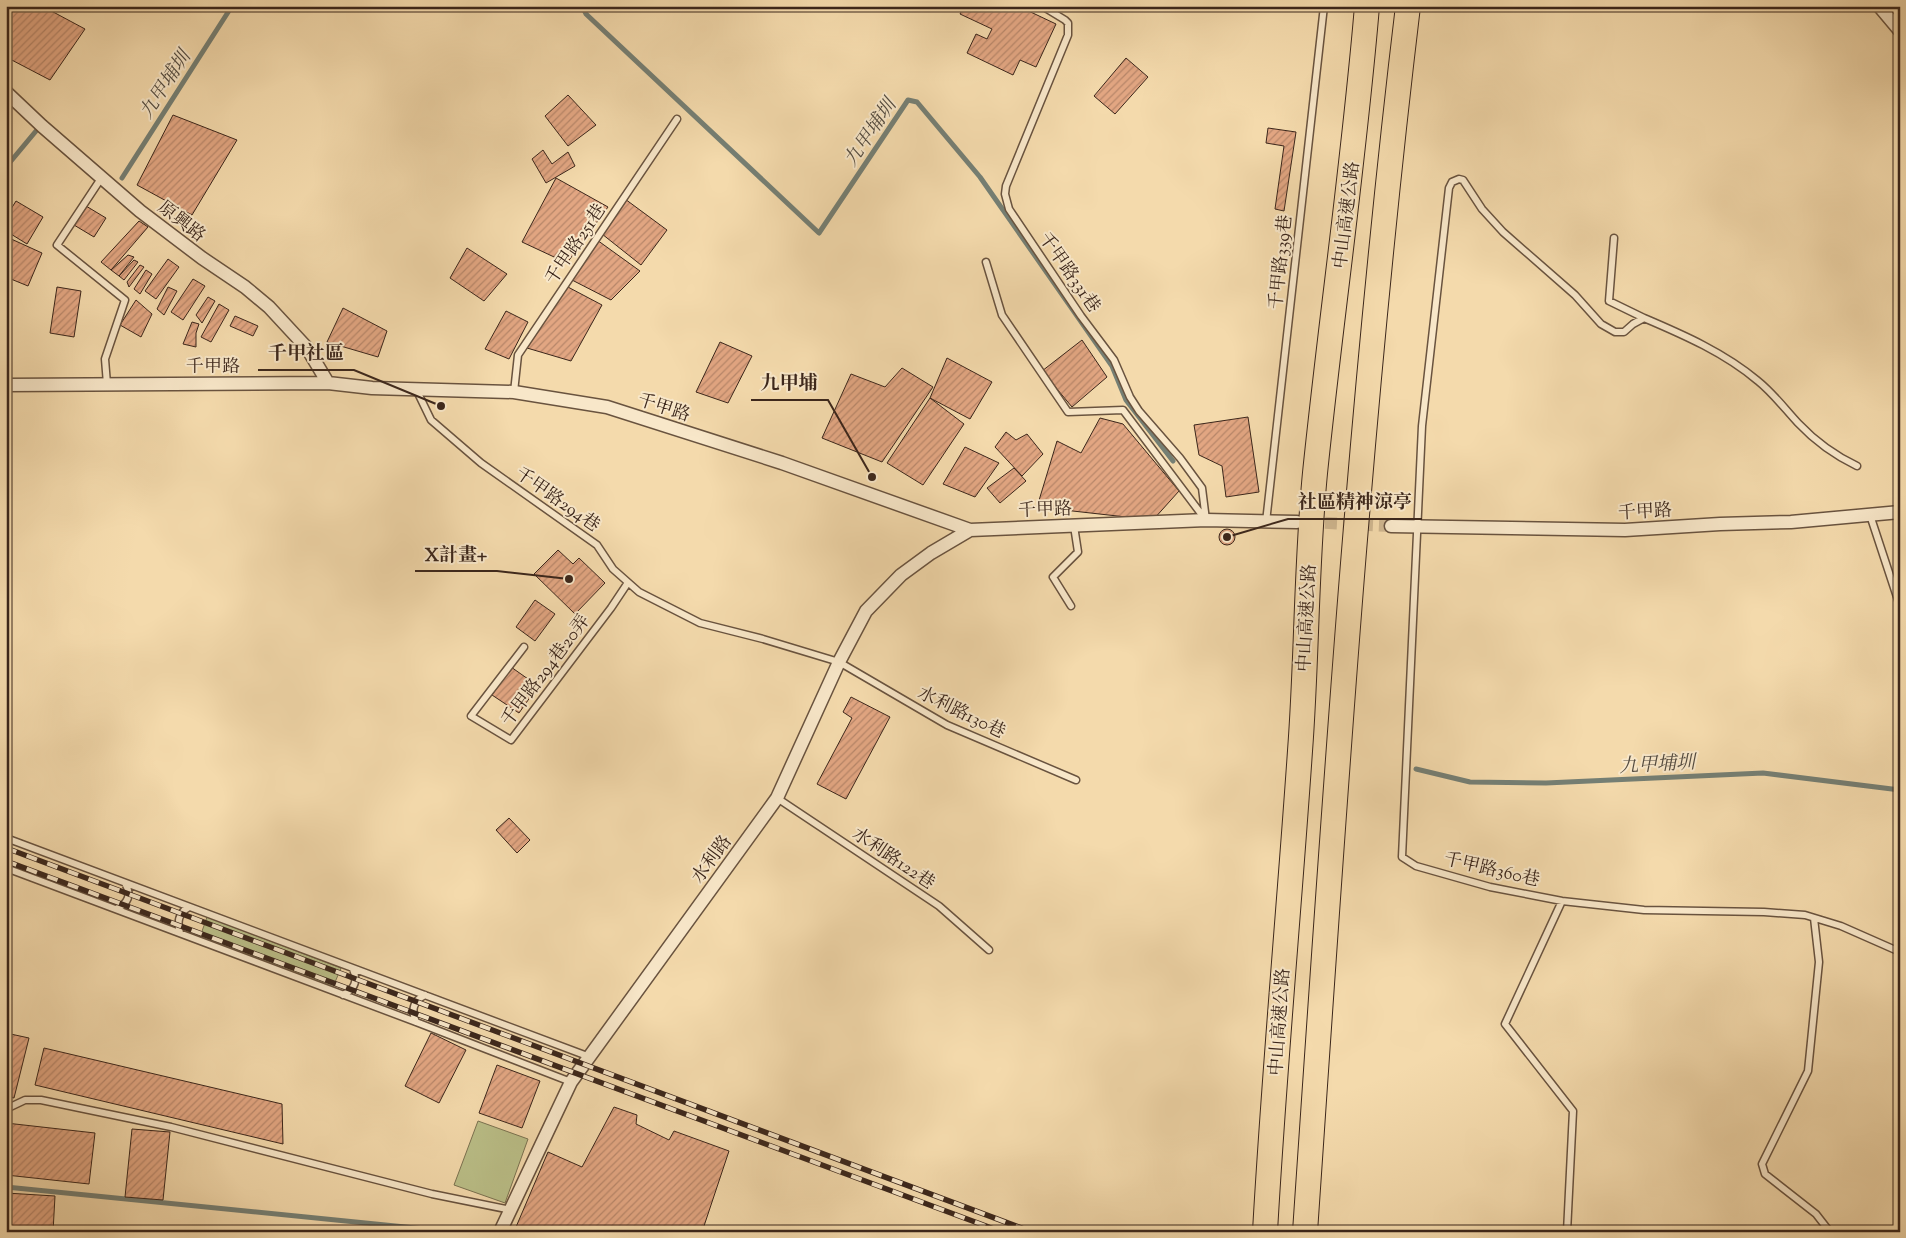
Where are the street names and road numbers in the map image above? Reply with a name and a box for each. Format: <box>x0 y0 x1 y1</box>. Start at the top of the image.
street label: 中山高速公路 <box>1329 160 1367 270</box>
street label: 原興路 <box>151 196 210 249</box>
street label: 千甲路251巷 <box>540 199 613 291</box>
street label: 千甲路339巷 <box>1264 214 1300 311</box>
street label: 千甲路331巷 <box>1031 228 1106 319</box>
street label: 千甲路 <box>186 355 240 381</box>
street label: 千甲路 <box>634 388 693 430</box>
street label: 千甲路294巷 <box>509 462 605 539</box>
street label: 千甲路 <box>1018 497 1073 525</box>
street label: 千甲路 <box>1617 499 1673 527</box>
street label: 中山高速公路 <box>1292 563 1324 673</box>
street label: 千甲路294巷20弄 <box>496 610 597 733</box>
street label: 水利路130巷 <box>913 681 1009 746</box>
street label: 水利路122巷 <box>846 822 940 897</box>
street label: 水利路 <box>686 831 739 890</box>
street label: 千甲路360巷 <box>1441 847 1542 895</box>
street label: 中山高速公路 <box>1264 967 1298 1077</box>

